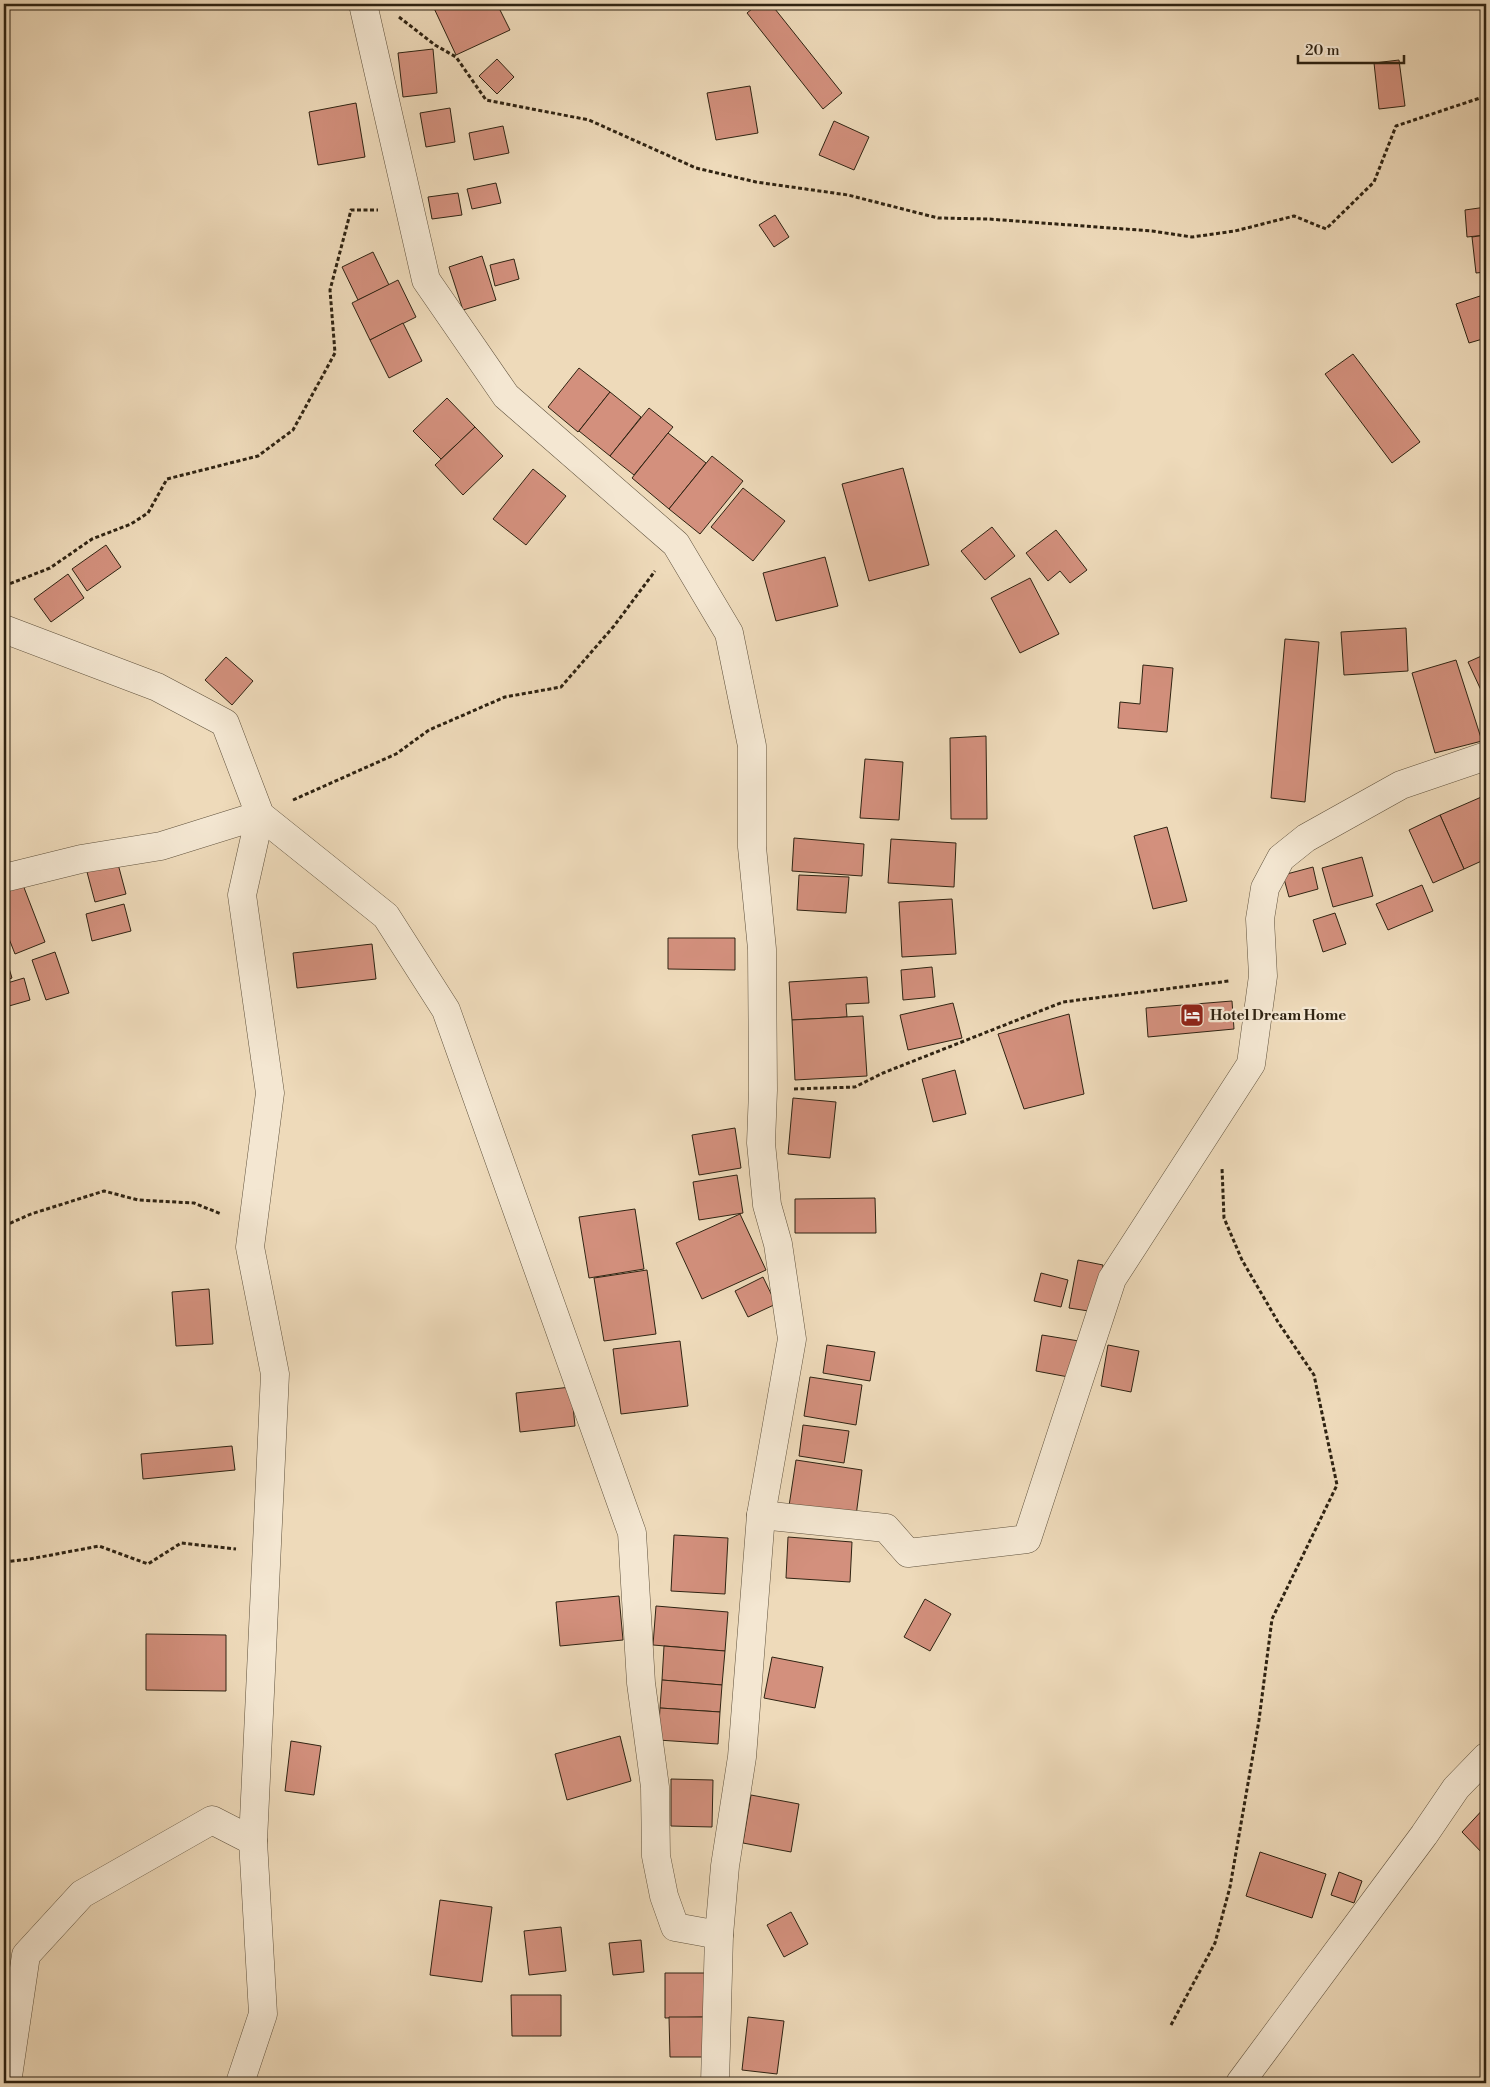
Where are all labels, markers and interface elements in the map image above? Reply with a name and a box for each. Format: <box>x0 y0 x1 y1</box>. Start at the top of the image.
scale bar <box>1298 32 1404 64</box>
text: 20 m <box>1305 41 1340 60</box>
hotel icon: Hotel Dream Home <box>1179 1002 1205 1028</box>
place label: Hotel Dream Home <box>1210 1006 1346 1025</box>

